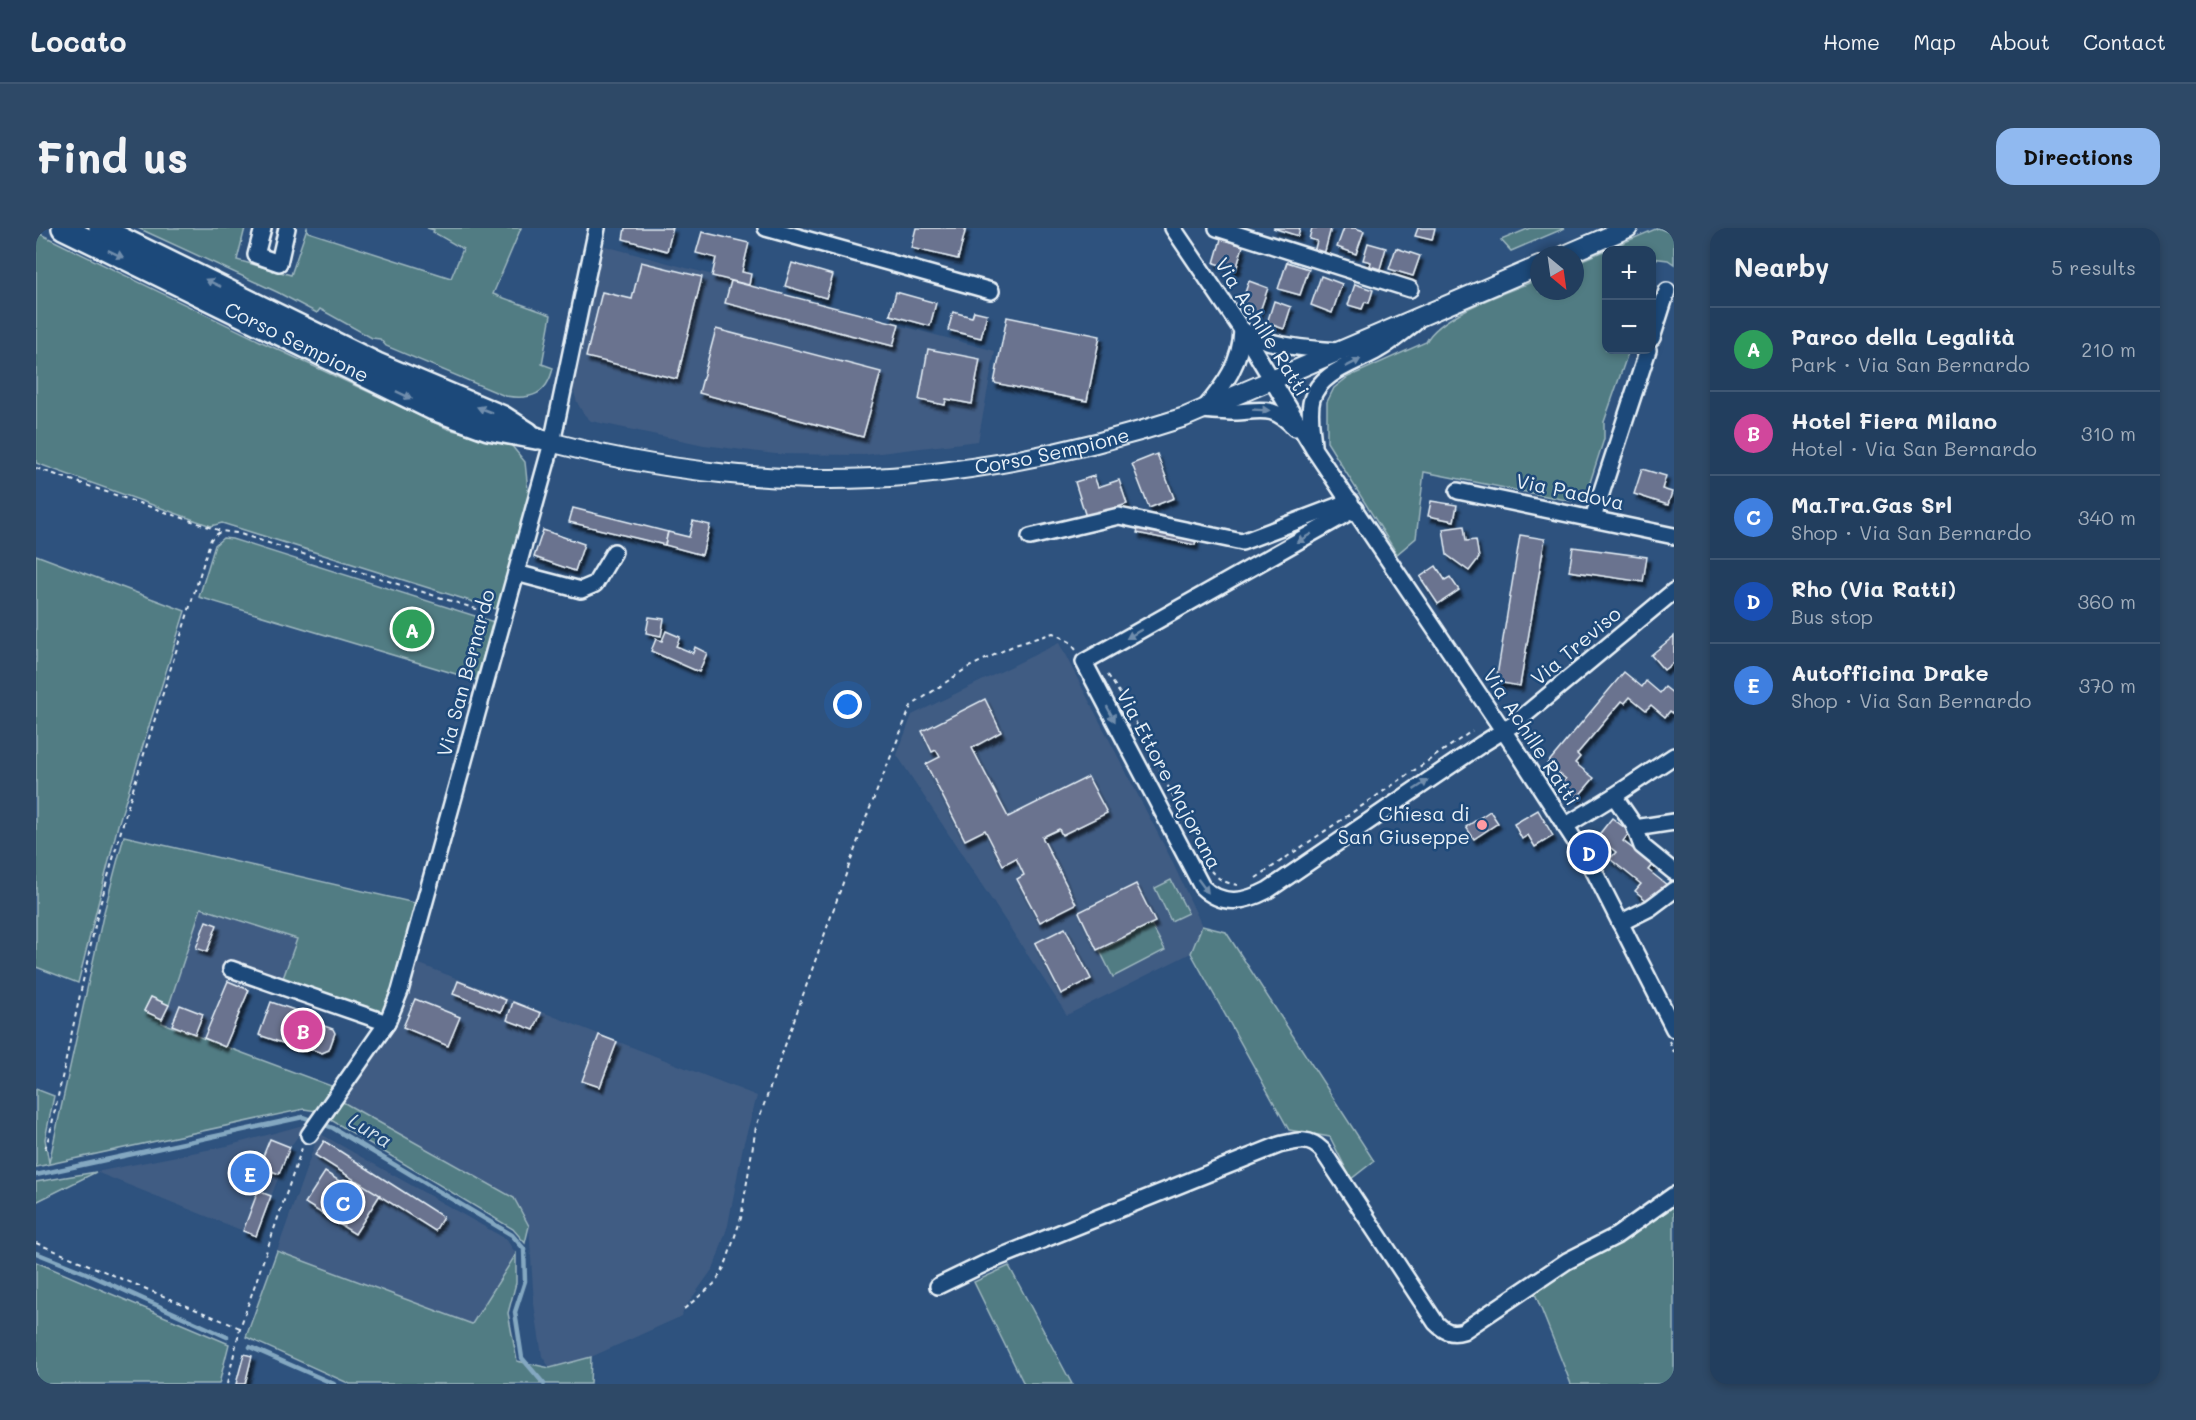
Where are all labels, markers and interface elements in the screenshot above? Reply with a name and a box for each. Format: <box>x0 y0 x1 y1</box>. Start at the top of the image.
text: Locato <box>30 23 127 59</box>
text: Home <box>1823 28 1880 55</box>
text: Map <box>1913 28 1956 55</box>
text: About <box>1989 28 2050 55</box>
text: Contact <box>2083 28 2166 55</box>
button: Directions <box>1996 128 2160 185</box>
text: Find us <box>36 129 188 184</box>
north arrow <box>1530 246 1584 300</box>
map controls <box>1602 246 1656 354</box>
button: + <box>1602 246 1656 300</box>
one-way arrow <box>107 248 125 258</box>
text: Nearby <box>1734 250 1829 284</box>
street label: Via Achille Ratti <box>1210 252 1316 401</box>
text: 5 results <box>2051 254 2136 280</box>
one-way arrow <box>204 278 221 288</box>
street label: Corso Sempione <box>220 295 374 388</box>
button: − <box>1602 300 1656 354</box>
text: Parco della Legalità <box>1791 322 2015 351</box>
text: A <box>1747 336 1760 362</box>
text: 210 m <box>2081 336 2136 362</box>
text: Park · Via San Bernardo <box>1791 351 2030 377</box>
one-way arrow <box>1345 358 1362 368</box>
one-way arrow <box>396 391 413 400</box>
one-way arrow <box>476 405 494 414</box>
one-way arrow <box>1252 406 1271 415</box>
text: Hotel Fiera Milano <box>1791 406 1997 435</box>
text: B <box>1747 420 1760 446</box>
text: 310 m <box>2081 420 2136 446</box>
street label: Corso Sempione <box>973 421 1132 479</box>
text: Hotel · Via San Bernardo <box>1791 435 2037 461</box>
street label: Via Padova <box>1514 467 1627 515</box>
text: Ma.Tra.Gas Srl <box>1791 490 1952 519</box>
text: C <box>1746 504 1761 530</box>
text: 340 m <box>2078 504 2136 530</box>
text: Shop · Via San Bernardo <box>1791 519 2031 545</box>
one-way arrow <box>1295 533 1312 543</box>
text: Rho (Via Ratti) <box>1791 574 1956 603</box>
street label: Via San Bernardo <box>430 586 500 759</box>
text: D <box>1746 588 1761 614</box>
text: 360 m <box>2078 588 2136 614</box>
street label: Via Treviso <box>1525 600 1626 690</box>
text: Bus stop <box>1791 603 1873 629</box>
pin: A <box>392 606 431 652</box>
one-way arrow <box>1125 629 1142 639</box>
text: Autofficina Drake <box>1791 658 1989 687</box>
street label: Via Achille Ratti <box>1478 663 1586 810</box>
text: E <box>1747 672 1760 698</box>
text: 370 m <box>2078 672 2136 698</box>
street label: Via Ettore Majorana <box>1111 684 1228 873</box>
text: Shop · Via San Bernardo <box>1791 687 2031 713</box>
your location <box>833 690 862 719</box>
one-way arrow <box>1106 705 1116 723</box>
one-way arrow <box>1413 780 1429 791</box>
place label: Chiesa di San Giuseppe <box>1338 800 1470 849</box>
marker: Chiesa di San Giuseppe <box>1475 818 1489 832</box>
pin: D <box>1570 830 1608 874</box>
one-way arrow <box>1197 878 1209 894</box>
pin: B <box>284 1008 322 1052</box>
water label: Lura <box>344 1106 398 1153</box>
pin: E <box>230 1150 270 1196</box>
pin: C <box>324 1180 362 1224</box>

